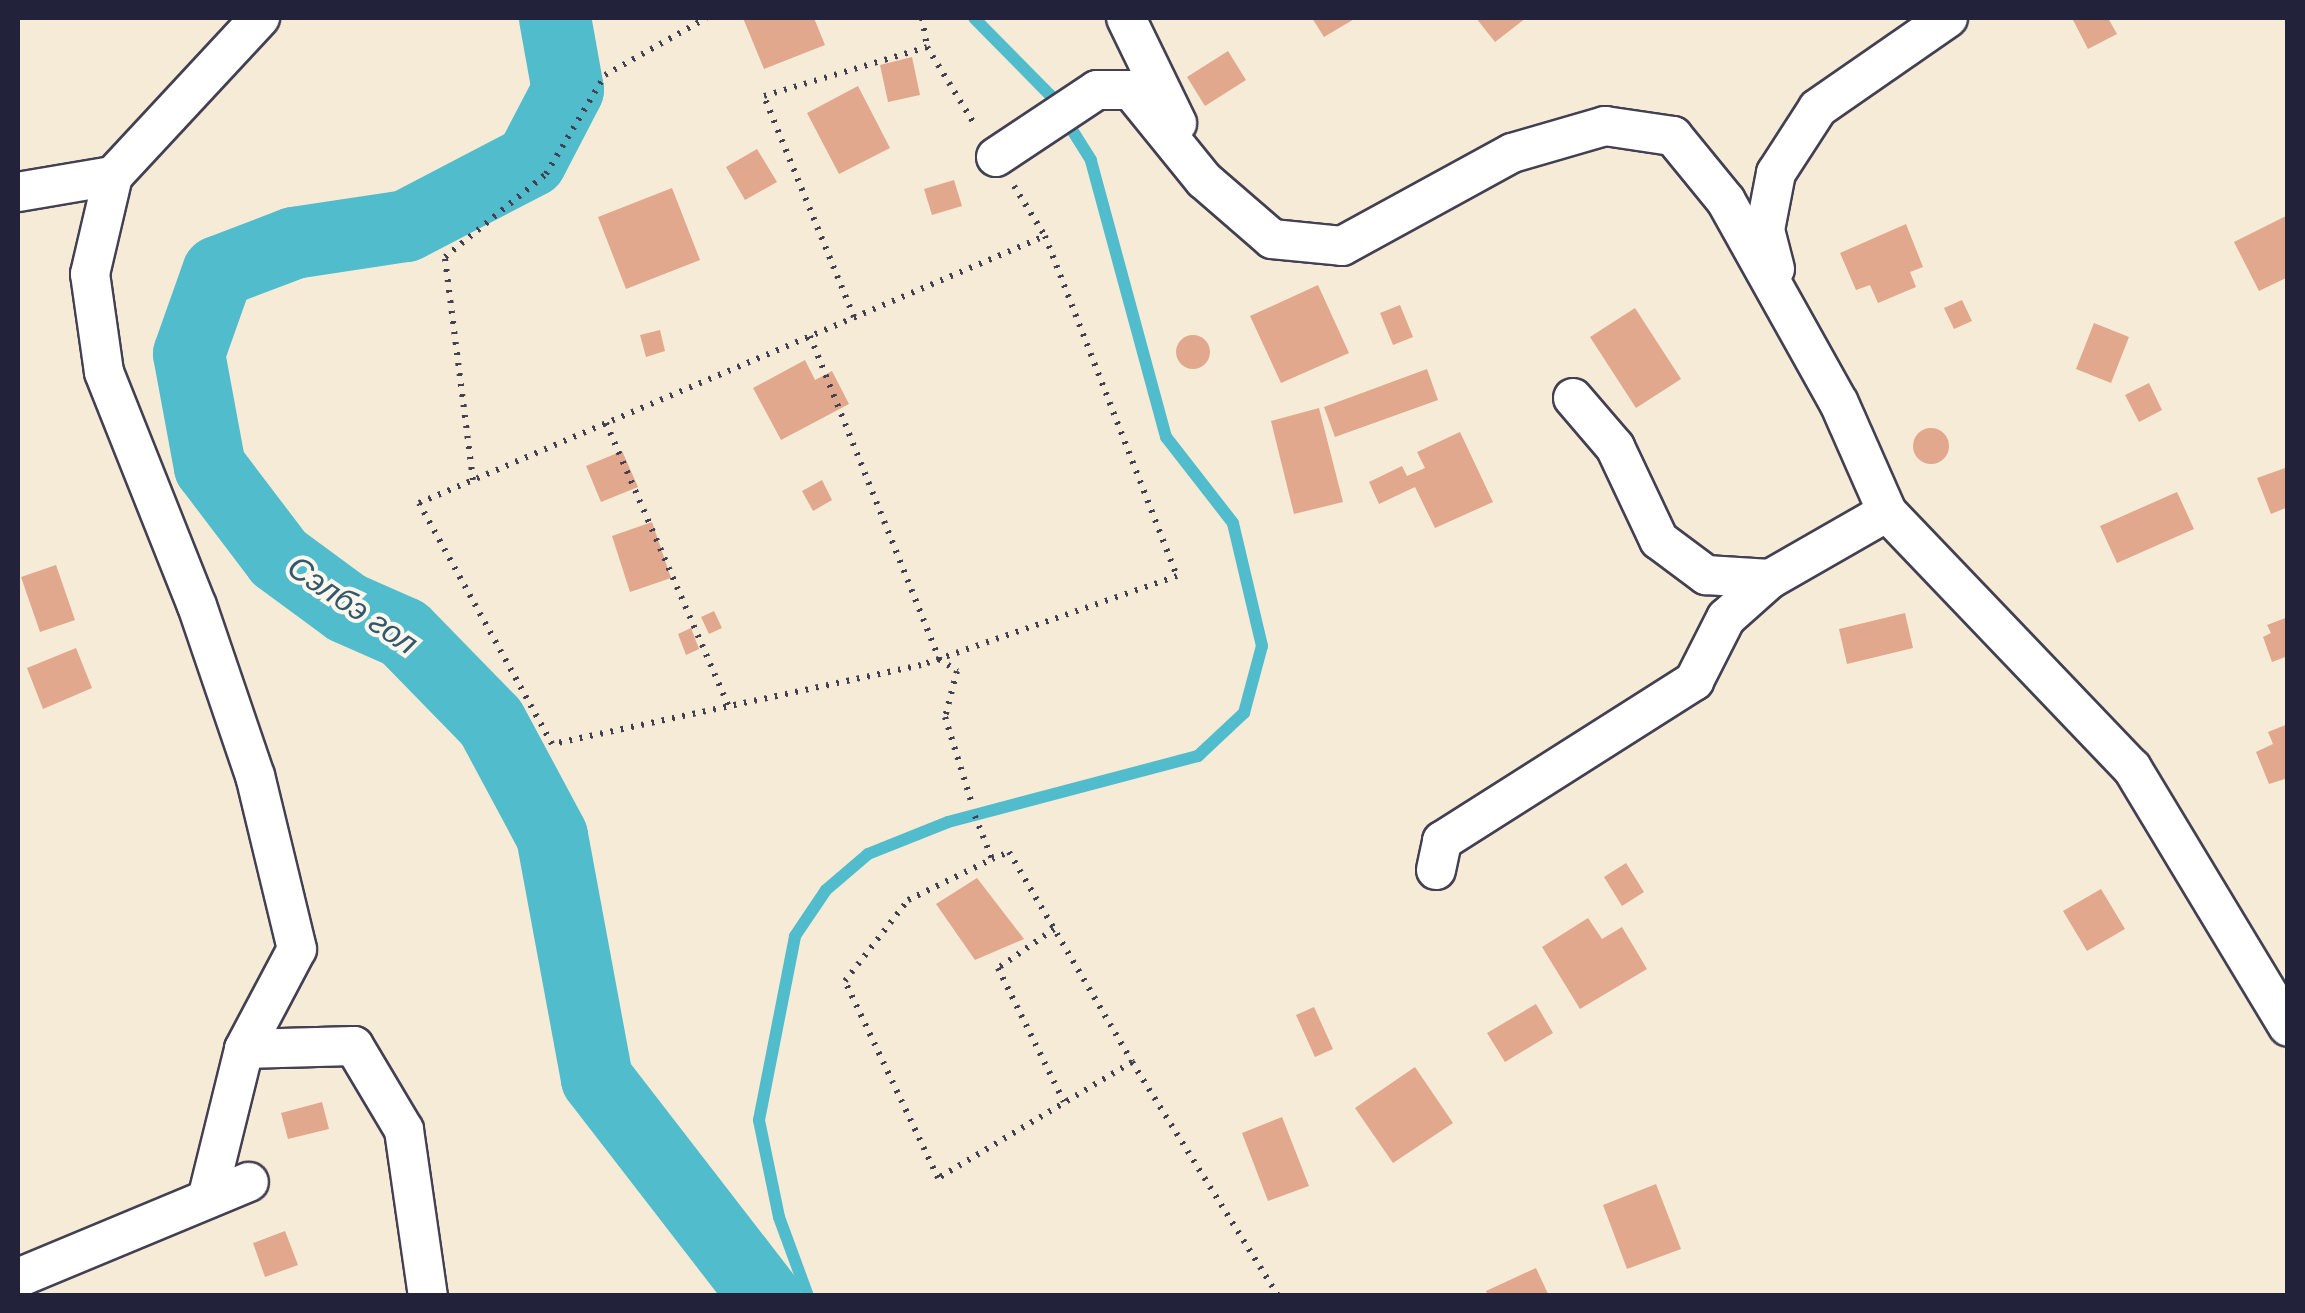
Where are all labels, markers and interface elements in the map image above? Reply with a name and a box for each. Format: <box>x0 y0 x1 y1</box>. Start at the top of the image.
water label: Сэлбэ гол <box>280 548 424 664</box>

